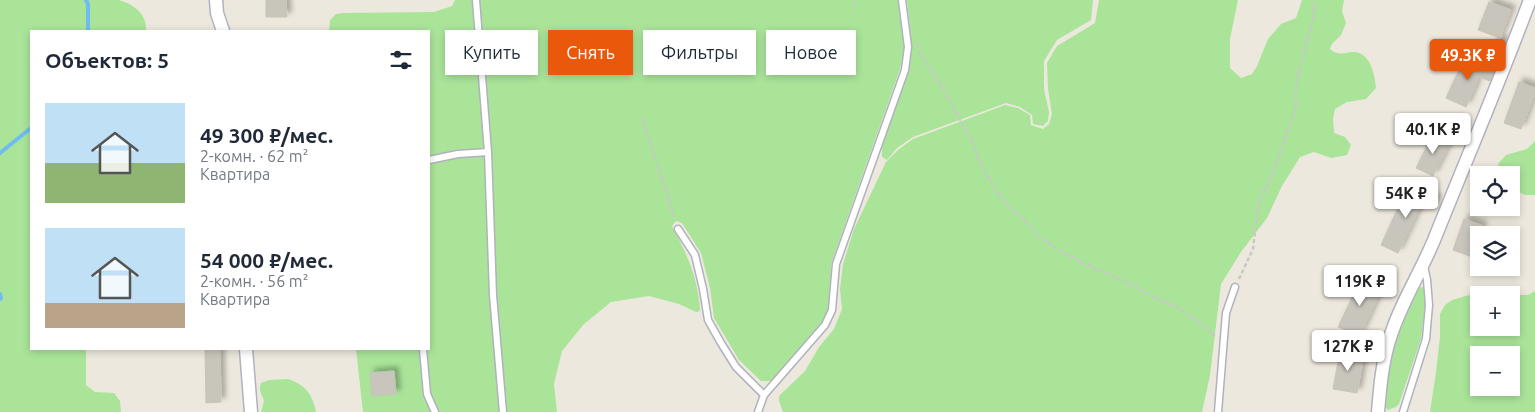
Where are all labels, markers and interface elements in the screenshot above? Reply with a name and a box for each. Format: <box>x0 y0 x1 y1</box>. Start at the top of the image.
chip: Купить <box>445 30 538 75</box>
chip: Снять <box>548 30 633 75</box>
chip: Фильтры <box>643 30 756 75</box>
chip: Новое <box>766 30 856 75</box>
pin: 49.3K ₽ <box>1422 38 1514 81</box>
icon: filters <box>387 46 415 74</box>
text: 49.3K ₽ <box>1441 46 1495 64</box>
text: Объектов: 5 <box>45 48 169 72</box>
pin: 40.1K ₽ <box>1387 112 1479 155</box>
text: 40.1K ₽ <box>1406 120 1460 138</box>
icon: home <box>85 123 145 183</box>
text: 49 300 ₽/мес. <box>200 123 333 147</box>
text: 2-комн. · 62 m² <box>200 147 308 165</box>
text: Квартира <box>200 165 270 183</box>
map controls <box>1470 166 1520 396</box>
button: locate <box>1470 166 1520 216</box>
pin: 54K ₽ <box>1371 176 1441 219</box>
text: 54K ₽ <box>1385 184 1427 202</box>
button: layers <box>1470 226 1520 276</box>
icon: home <box>85 248 145 308</box>
text: 54 000 ₽/мес. <box>200 248 333 272</box>
pin: 119K ₽ <box>1319 264 1401 307</box>
text: 2-комн. · 56 m² <box>200 272 308 290</box>
text: 119K ₽ <box>1335 272 1385 290</box>
button: + <box>1470 286 1520 336</box>
text: Квартира <box>200 290 270 308</box>
pin: 127K ₽ <box>1307 330 1389 372</box>
text: 127K ₽ <box>1323 337 1373 355</box>
button: − <box>1470 346 1520 396</box>

